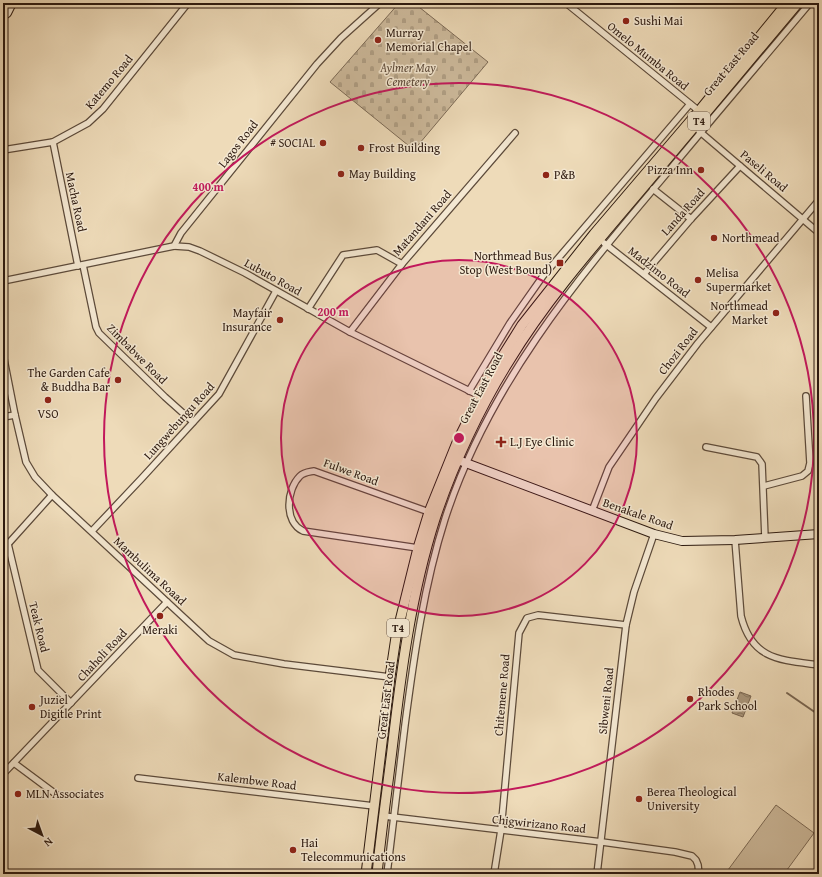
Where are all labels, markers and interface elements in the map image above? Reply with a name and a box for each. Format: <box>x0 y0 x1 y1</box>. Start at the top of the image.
place label: Sushi Mai <box>634 12 683 29</box>
marker: Sushi Mai <box>621 16 631 26</box>
street label: Omelo Mumba Road <box>604 17 693 94</box>
place label: Murray Memorial Chapel <box>386 24 472 55</box>
street label: Great East Road <box>699 28 763 99</box>
marker: Murray Memorial Chapel <box>373 35 383 45</box>
street label: Katemo Road <box>81 50 137 113</box>
park label: Aylmer May Cemetery <box>379 59 436 90</box>
road number: T4 <box>688 112 710 130</box>
street label: Lagos Road <box>214 116 262 171</box>
place label: # SOCIAL <box>270 134 315 151</box>
marker: # SOCIAL <box>318 138 328 148</box>
place label: Frost Building <box>369 139 440 156</box>
marker: Frost Building <box>356 143 366 153</box>
street label: Paseli Road <box>737 146 792 196</box>
place label: Pizza Inn <box>647 161 693 178</box>
place label: May Building <box>349 165 416 182</box>
marker: Pizza Inn <box>696 165 706 175</box>
place label: P&B <box>554 166 576 183</box>
marker: May Building <box>336 169 346 179</box>
street label: Macha Road <box>62 170 91 234</box>
marker: P&B <box>541 170 551 180</box>
text: 400 m <box>192 178 225 195</box>
street label: Landa Road <box>657 184 709 239</box>
street label: Matandani Road <box>388 186 455 259</box>
place label: Northmead <box>722 229 780 246</box>
marker: Northmead <box>709 233 719 243</box>
street label: Madzimo Road <box>625 242 694 302</box>
place label: Northmead Bus Stop (West Bound) <box>459 247 552 278</box>
street label: Lubuto Road <box>242 254 305 300</box>
marker: Northmead Bus Stop (West Bound) <box>555 258 565 268</box>
place label: Melisa Supermarket <box>706 264 772 295</box>
marker: Melisa Supermarket <box>693 275 703 285</box>
place label: Northmead Market <box>711 297 769 328</box>
text: 200 m <box>317 303 350 320</box>
place label: Mayfair Insurance <box>222 304 272 335</box>
marker: Northmead Market <box>771 308 781 318</box>
marker: Mayfair Insurance <box>275 315 285 325</box>
street label: Zimbabwe Road <box>103 320 172 388</box>
street label: Chozi Road <box>654 323 702 378</box>
street label: Great East Road <box>455 349 507 426</box>
place label: The Garden Cafe & Buddha Bar <box>28 364 110 395</box>
marker: The Garden Cafe & Buddha Bar <box>113 375 123 385</box>
street label: Lungwebungu Road <box>139 378 218 463</box>
marker: VSO <box>43 395 53 405</box>
place label: VSO <box>37 405 59 422</box>
centre of rings <box>452 431 466 445</box>
place label: L.J Eye Clinic <box>510 433 575 450</box>
marker: L.J Eye Clinic <box>495 436 507 448</box>
street label: Fulwe Road <box>321 454 382 490</box>
street label: Benakale Road <box>601 494 676 534</box>
street label: Mambulima Roaad <box>110 532 191 609</box>
street label: Teak Road <box>25 600 54 654</box>
marker: Meraki <box>155 611 165 621</box>
road number: T4 <box>387 619 409 637</box>
place label: Meraki <box>142 621 178 638</box>
street label: Chaholi Road <box>73 624 131 685</box>
street label: Chitemene Road <box>489 653 514 737</box>
street label: Great East Road <box>372 659 399 740</box>
street label: Sibweni Road <box>594 666 618 735</box>
place label: Rhodes Park School <box>698 683 758 714</box>
place label: Juziel Digitle Print <box>38 691 102 722</box>
marker: Rhodes Park School <box>685 694 695 704</box>
marker: Juziel Digitle Print <box>27 702 37 712</box>
street label: Kalembwe Road <box>217 767 298 794</box>
place label: Berea Theological University <box>647 783 737 814</box>
place label: MLN Associates <box>26 785 104 802</box>
marker: MLN Associates <box>13 789 23 799</box>
marker: Berea Theological University <box>634 794 644 804</box>
street label: Chigwirizano Road <box>491 810 587 837</box>
north arrow <box>22 815 62 855</box>
text: N <box>40 834 57 851</box>
place label: Hai Telecommunications <box>301 834 406 865</box>
marker: Hai Telecommunications <box>288 845 298 855</box>

